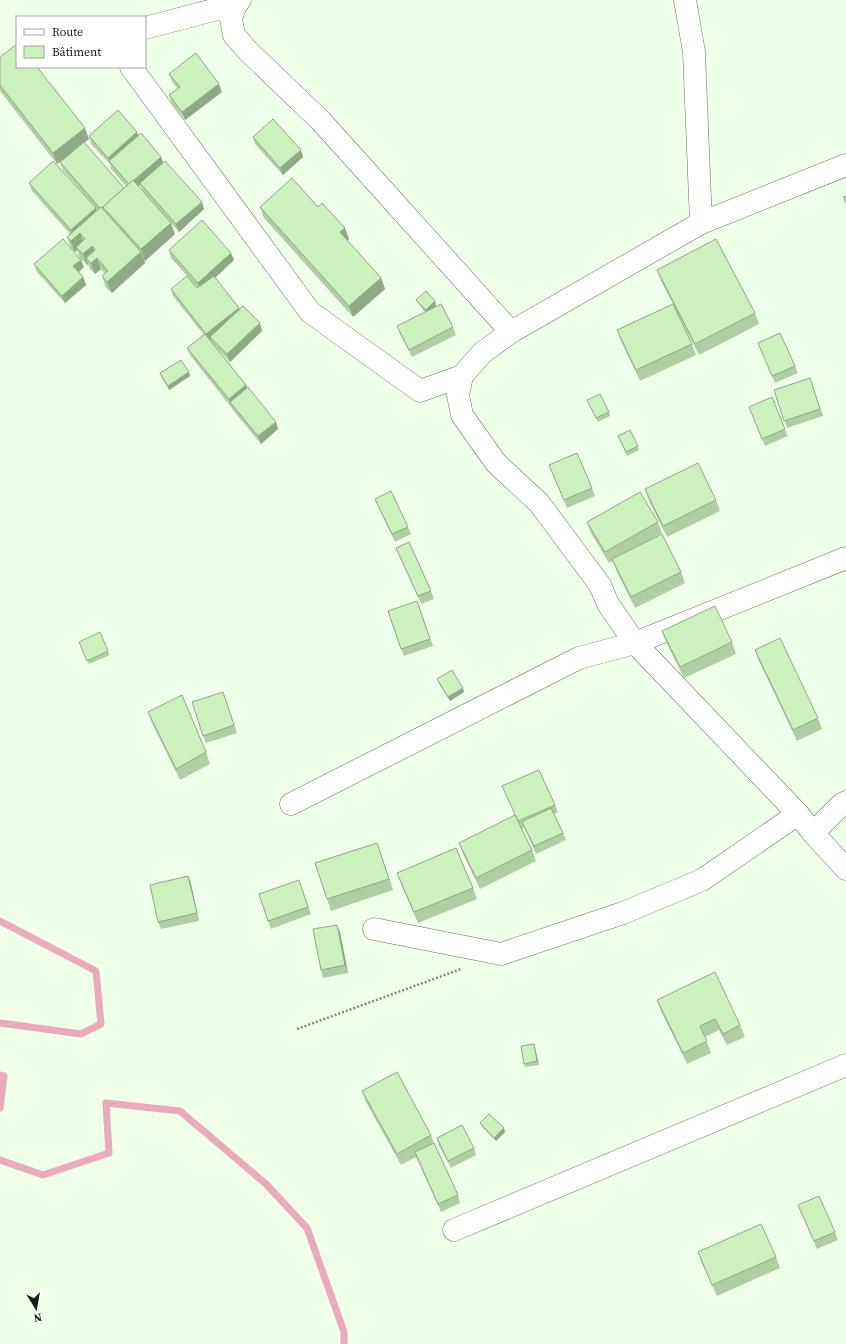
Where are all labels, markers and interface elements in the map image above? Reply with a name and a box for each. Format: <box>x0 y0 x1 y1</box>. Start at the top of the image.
legend <box>16 16 146 68</box>
text: Route <box>52 24 83 40</box>
text: Bâtiment <box>52 44 101 60</box>
north arrow <box>16 1288 56 1328</box>
text: N <box>32 1309 43 1325</box>

